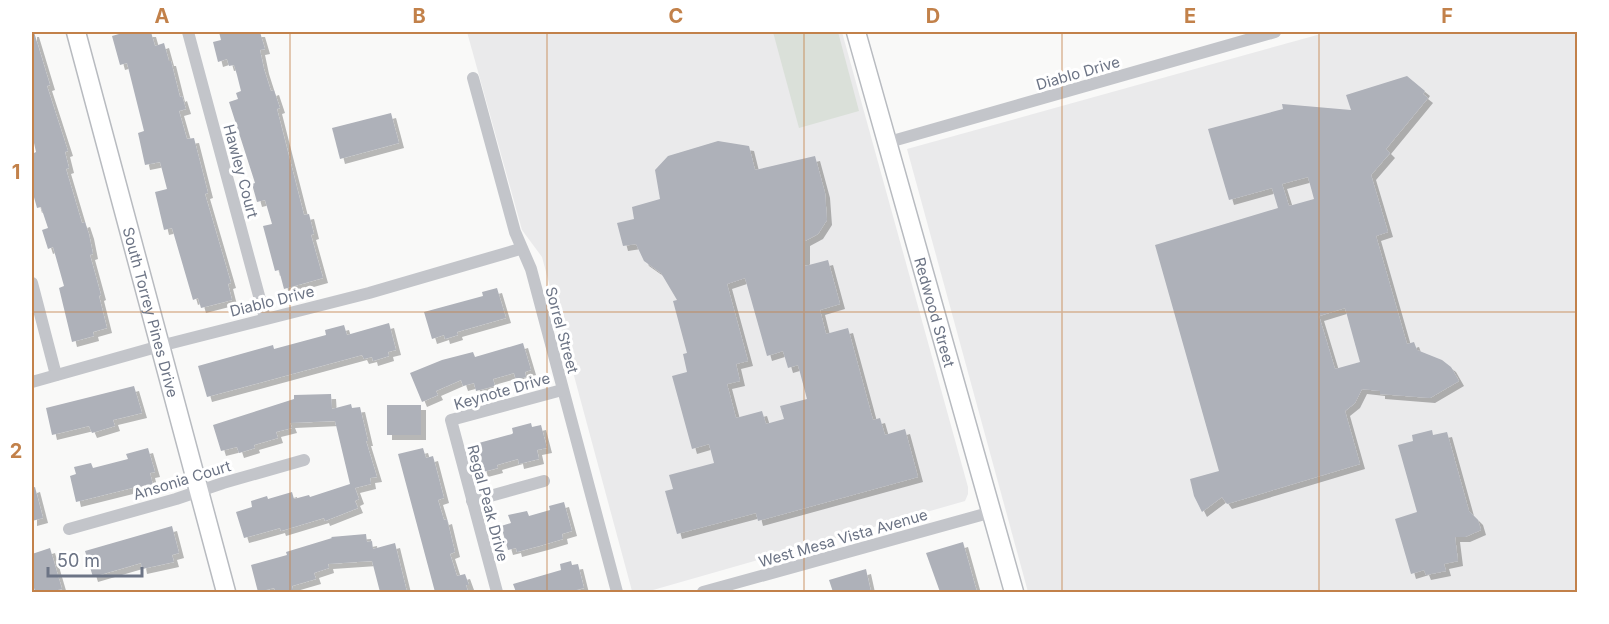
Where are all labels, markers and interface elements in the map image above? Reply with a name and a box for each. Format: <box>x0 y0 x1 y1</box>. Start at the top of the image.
text: A <box>155 4 170 28</box>
text: B <box>412 4 426 28</box>
text: C <box>669 4 683 28</box>
text: D <box>926 4 940 28</box>
text: E <box>1184 4 1196 28</box>
text: F <box>1441 4 1453 28</box>
street label: Diablo Drive <box>1034 52 1122 94</box>
street label: Hawley Court <box>219 122 263 220</box>
text: 1 <box>12 160 20 184</box>
street label: South Torrey Pines Drive <box>119 225 183 399</box>
street label: Redwood Street <box>911 255 960 369</box>
street label: Diablo Drive <box>228 281 316 321</box>
street label: Sorrel Street <box>541 285 583 375</box>
street label: Keynote Drive <box>452 368 552 414</box>
text: 2 <box>10 439 22 463</box>
street label: Regal Peak Drive <box>463 443 513 563</box>
street label: Ansonia Court <box>131 456 233 504</box>
street label: West Mesa Vista Avenue <box>756 505 930 571</box>
scale bar <box>48 540 142 578</box>
text: 50 m <box>57 550 100 571</box>

